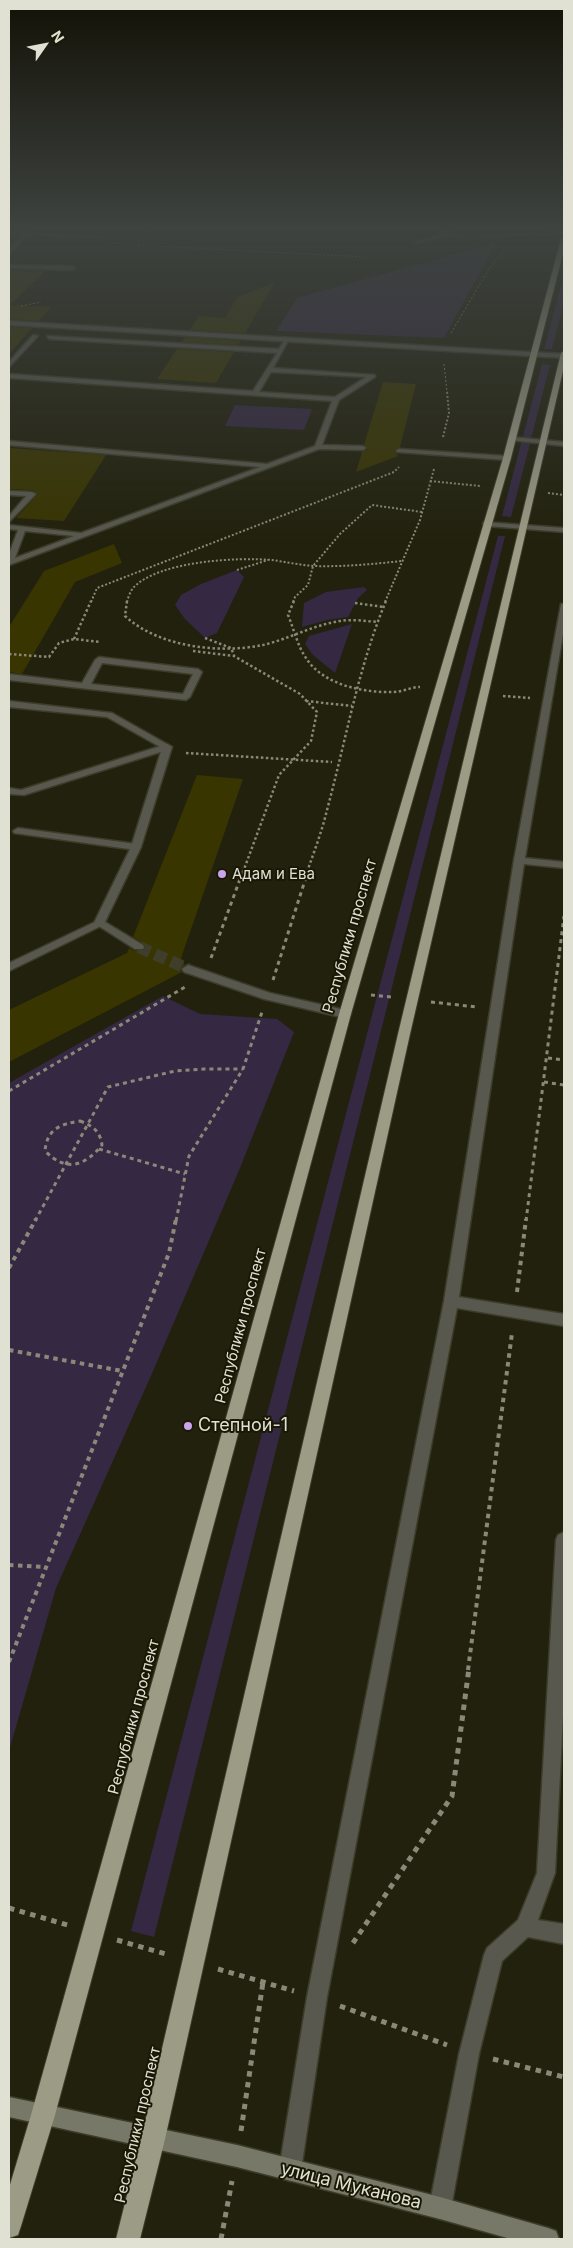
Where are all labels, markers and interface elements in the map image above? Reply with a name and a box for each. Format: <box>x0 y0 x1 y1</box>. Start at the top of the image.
north arrow <box>20 20 70 70</box>
text: N <box>48 27 68 46</box>
street label: Республики проспект <box>319 857 381 1015</box>
place label: Адам и Ева <box>232 865 315 883</box>
marker: Адам и Ева <box>216 868 228 880</box>
street label: Республики проспект <box>212 1247 270 1405</box>
place label: Степной-1 <box>198 1415 288 1437</box>
marker: Степной-1 <box>182 1420 194 1432</box>
street label: Республики проспект <box>105 1638 163 1796</box>
street label: Республики проспект <box>111 2045 165 2205</box>
street label: улица Муканова <box>278 2158 424 2214</box>

